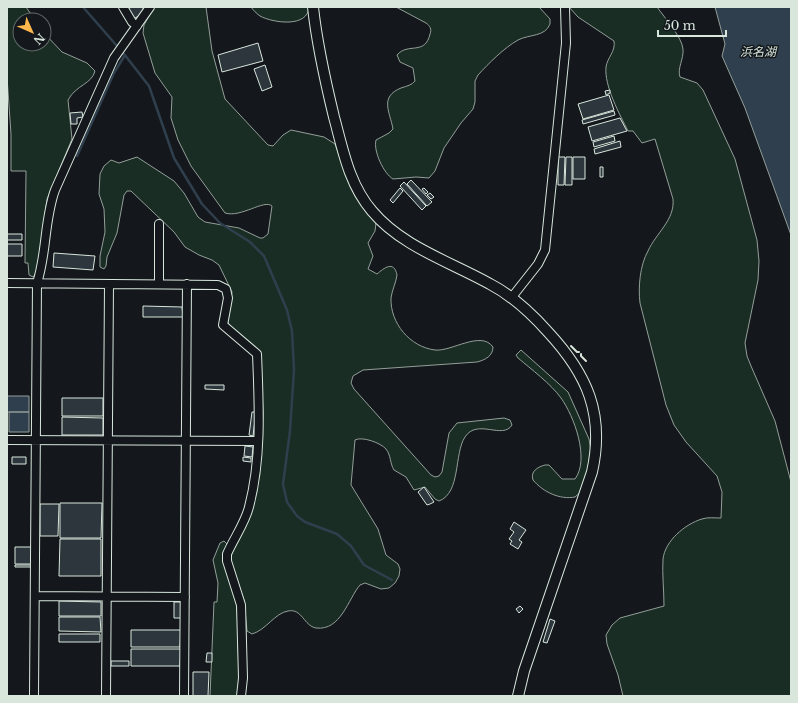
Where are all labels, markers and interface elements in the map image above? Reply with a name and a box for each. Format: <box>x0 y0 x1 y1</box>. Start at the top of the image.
north arrow <box>12 12 52 52</box>
scale bar <box>658 12 726 38</box>
text: 50 m <box>664 18 696 33</box>
text: N <box>30 30 48 48</box>
water label: 浜名湖 <box>740 44 778 59</box>

